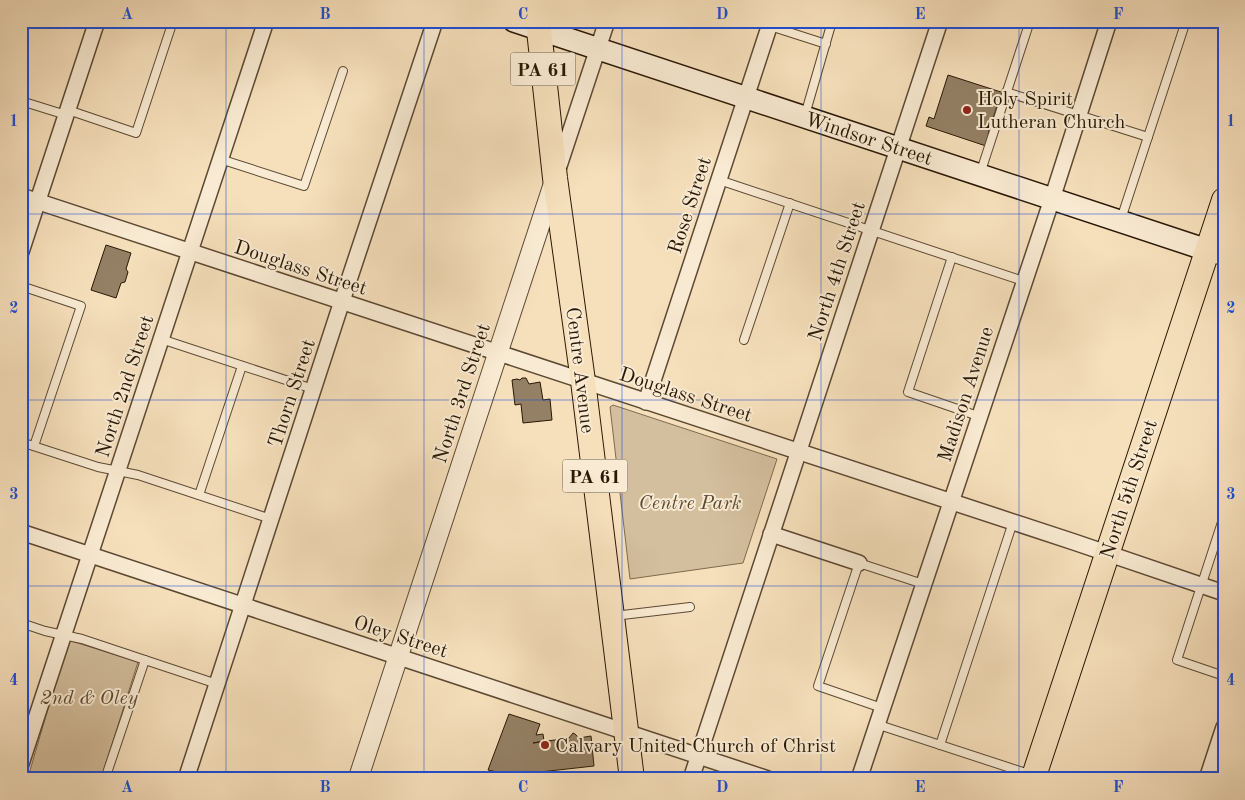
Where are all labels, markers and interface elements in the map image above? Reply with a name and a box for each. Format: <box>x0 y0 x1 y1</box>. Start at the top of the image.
text: A <box>121 7 133 23</box>
text: B <box>319 7 331 23</box>
text: C <box>518 7 528 23</box>
text: D <box>716 7 728 23</box>
text: E <box>914 7 926 23</box>
text: F <box>1113 7 1124 23</box>
road number: PA 61 <box>510 52 576 86</box>
place label: Holy Spirit Lutheran Church <box>977 90 1126 133</box>
marker: Holy Spirit Lutheran Church <box>961 104 973 116</box>
street label: Windsor Street <box>802 110 934 170</box>
text: 1 <box>9 114 19 130</box>
text: 1 <box>1226 114 1236 130</box>
street label: Rose Street <box>666 155 716 257</box>
street label: North 4th Street <box>806 200 870 344</box>
street label: Douglass Street <box>232 238 369 300</box>
text: 2 <box>9 301 19 317</box>
text: 2 <box>1226 301 1236 317</box>
street label: Centre Avenue <box>561 306 597 434</box>
street label: North 2nd Street <box>93 313 158 460</box>
street label: North 3rd Street <box>431 321 495 466</box>
street label: Madison Avenue <box>936 324 998 465</box>
street label: Thorn Street <box>266 337 320 450</box>
street label: Douglass Street <box>617 365 754 427</box>
street label: North 5th Street <box>1098 418 1162 562</box>
road number: PA 61 <box>562 460 628 492</box>
text: 3 <box>9 487 19 503</box>
text: 3 <box>1226 487 1236 503</box>
park label: Centre Park <box>638 494 742 514</box>
street label: Oley Street <box>351 613 450 663</box>
text: 4 <box>9 673 19 689</box>
text: 4 <box>1226 673 1236 689</box>
park label: 2nd & Oley <box>40 689 139 709</box>
place label: Calvary United Church of Christ <box>555 737 836 757</box>
marker: Calvary United Church of Christ <box>539 739 551 751</box>
text: A <box>121 780 133 796</box>
text: B <box>319 780 331 796</box>
text: C <box>518 780 528 796</box>
text: D <box>716 780 728 796</box>
text: E <box>914 780 926 796</box>
text: F <box>1113 780 1124 796</box>

